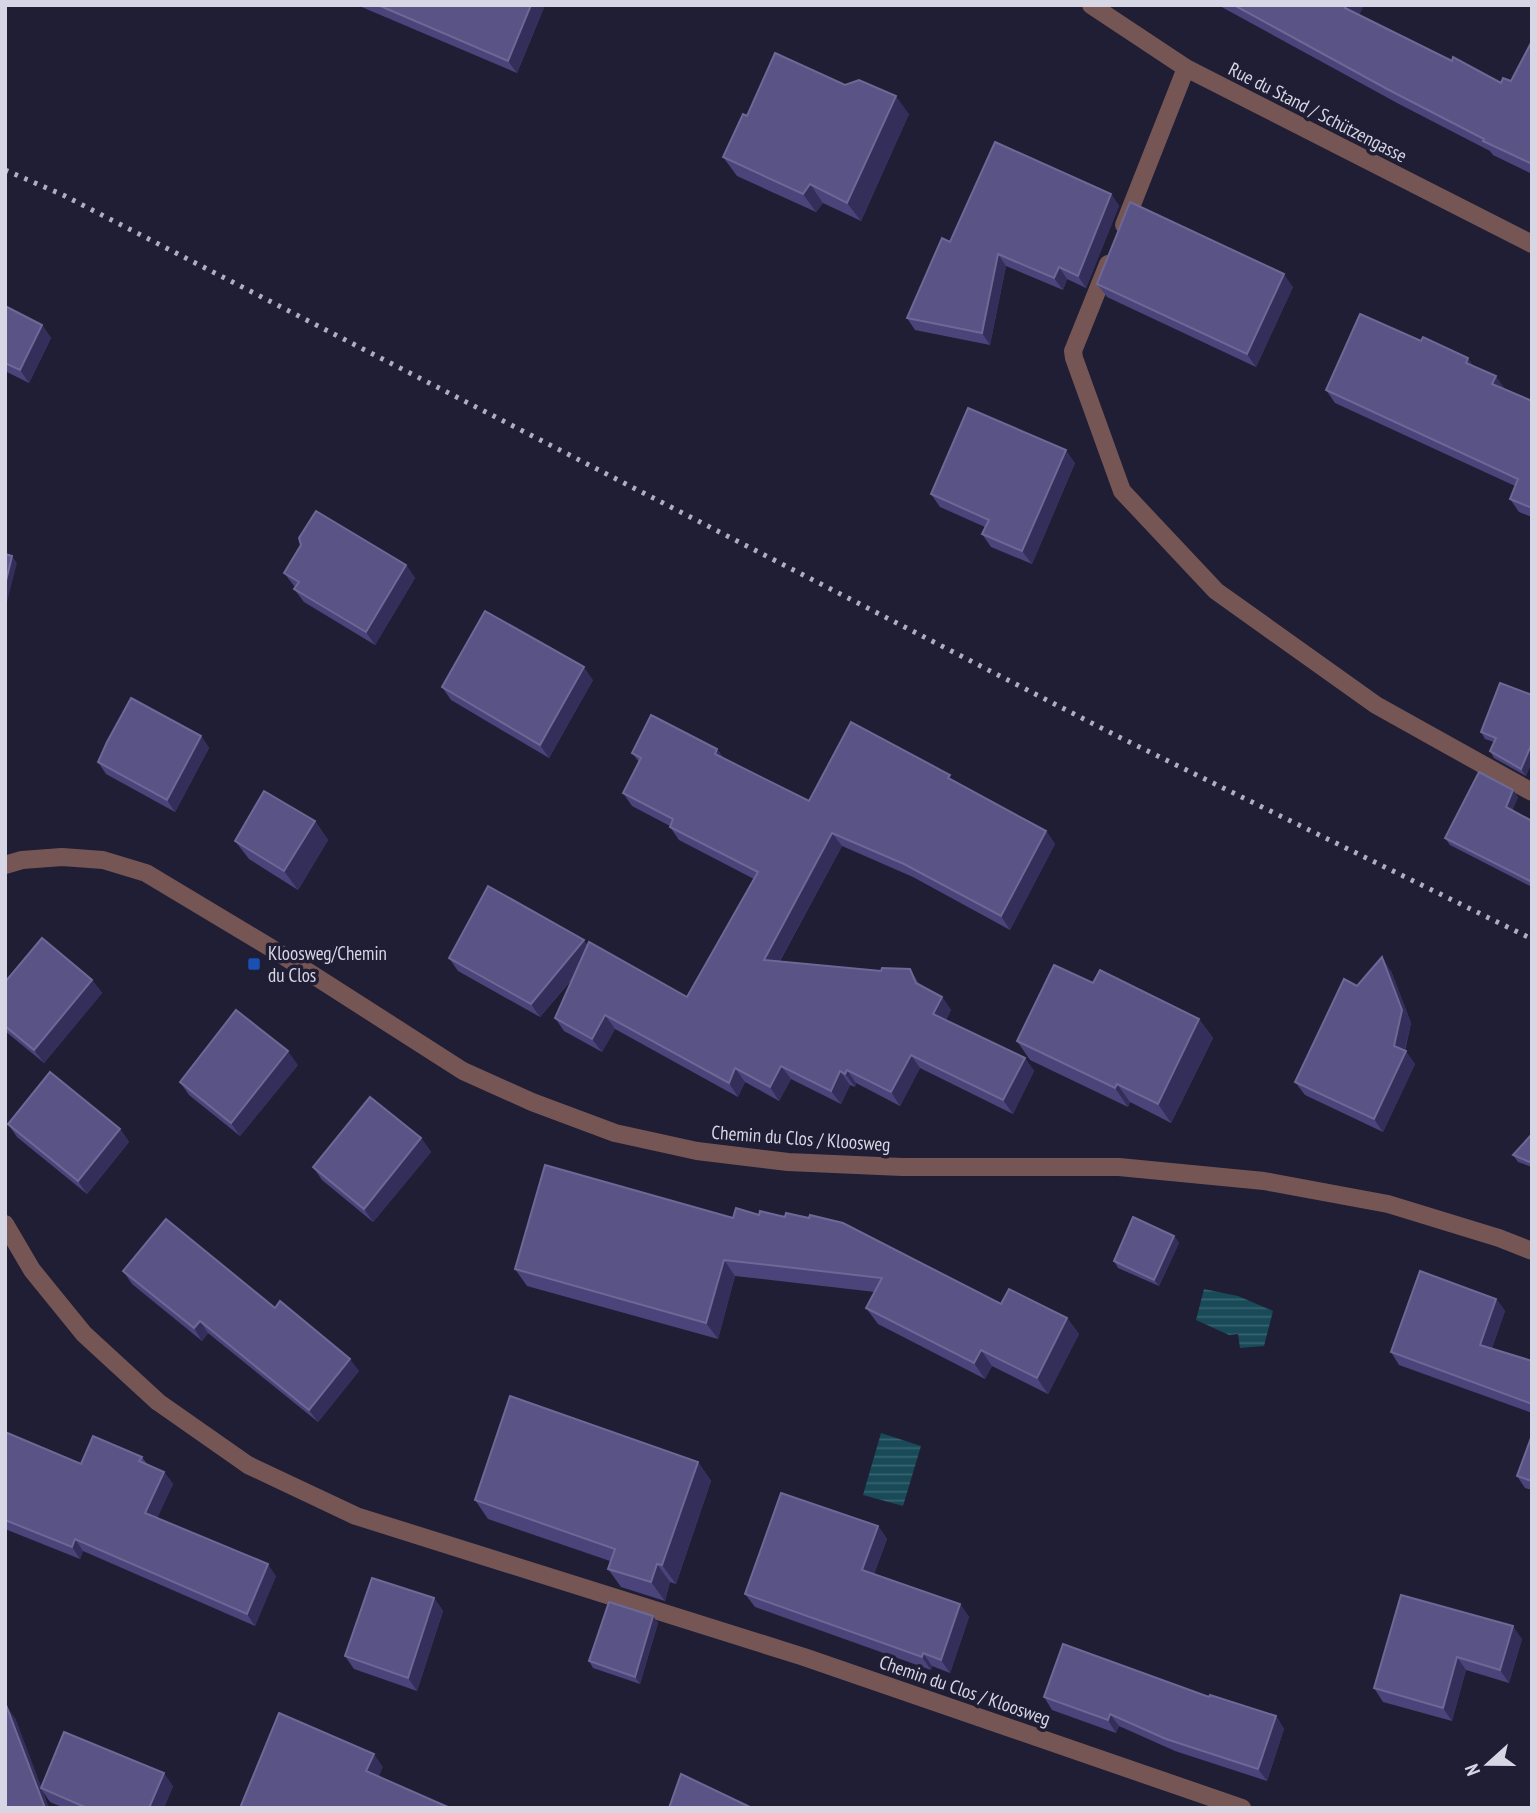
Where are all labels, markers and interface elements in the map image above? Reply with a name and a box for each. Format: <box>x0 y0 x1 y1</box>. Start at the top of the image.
street label: Rue du Stand / Schützengasse <box>1225 57 1411 167</box>
place label: Kloosweg/Chemin du Clos <box>268 941 387 987</box>
marker: Kloosweg/Chemin du Clos <box>246 956 262 972</box>
street label: Chemin du Clos / Kloosweg <box>711 1120 891 1156</box>
street label: Chemin du Clos / Kloosweg <box>876 1649 1054 1731</box>
north arrow <box>1453 1729 1523 1799</box>
text: N <box>1459 1761 1485 1779</box>

